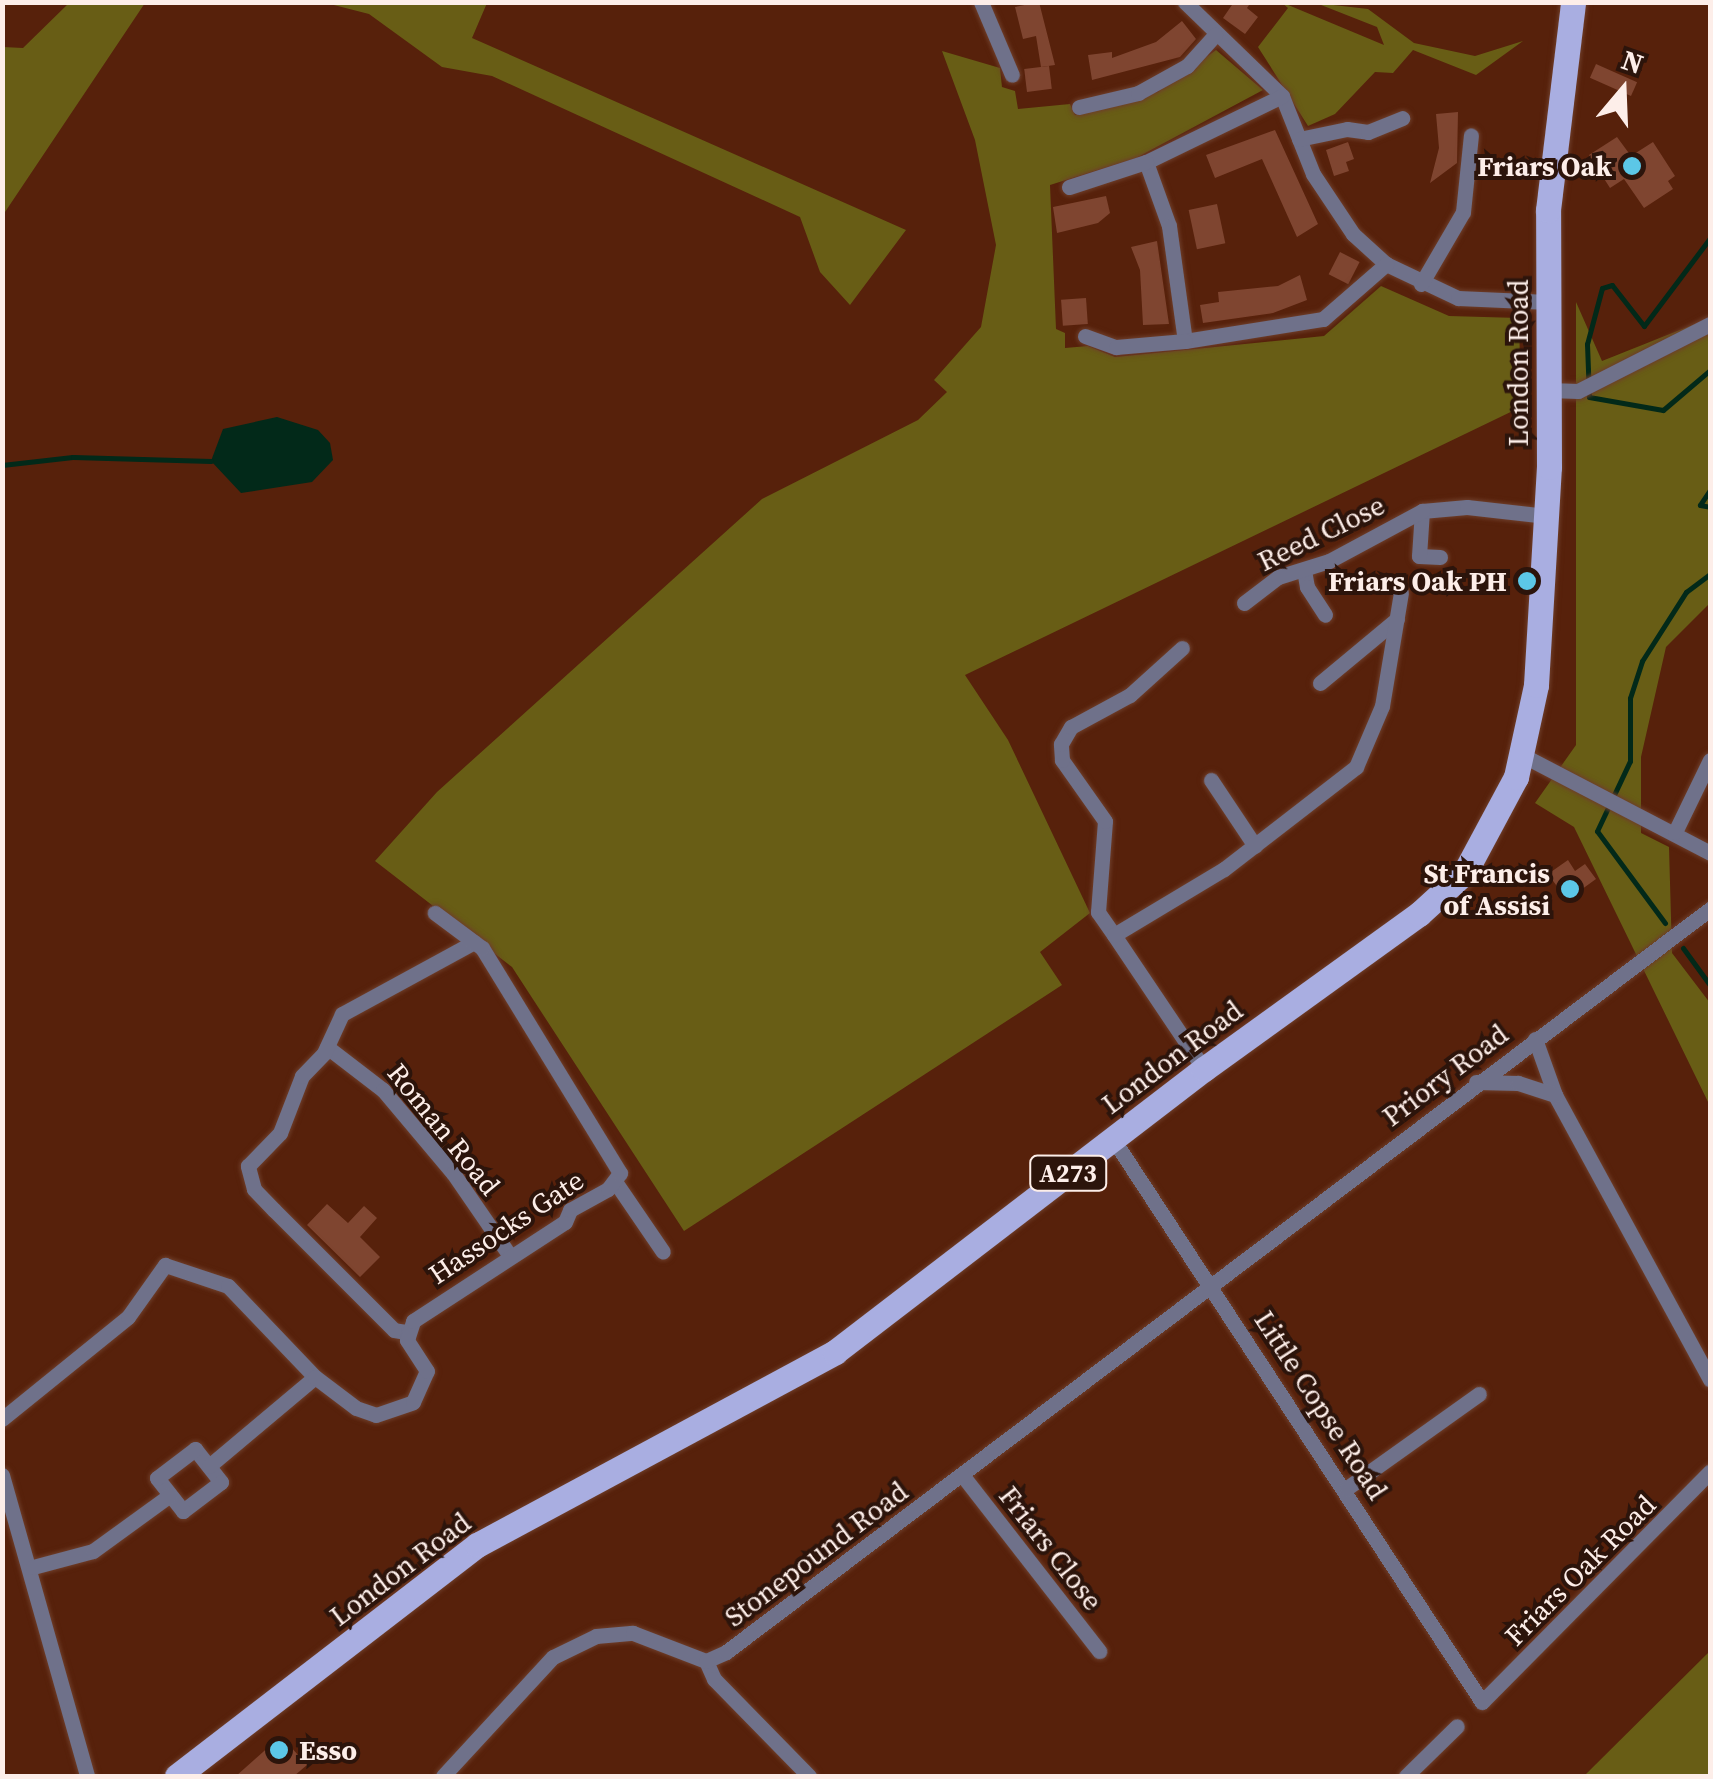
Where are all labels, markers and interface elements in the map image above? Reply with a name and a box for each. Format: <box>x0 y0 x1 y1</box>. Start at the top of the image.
north arrow <box>1573 40 1673 140</box>
text: N <box>1617 40 1649 83</box>
place label: Friars Oak <box>1477 149 1612 183</box>
marker: Friars Oak <box>1621 155 1643 177</box>
street label: London Road <box>1501 279 1535 447</box>
street label: Reed Close <box>1252 488 1390 578</box>
place label: Friars Oak PH <box>1328 564 1507 598</box>
marker: Friars Oak PH <box>1516 570 1538 592</box>
place label: St Francis of Assisi <box>1423 856 1550 922</box>
marker: St Francis of Assisi <box>1559 878 1581 900</box>
street label: London Road <box>1095 993 1249 1121</box>
street label: Priory Road <box>1376 1017 1514 1133</box>
street label: Roman Road <box>381 1056 507 1202</box>
road number: A273 <box>1028 1153 1108 1193</box>
street label: Hassocks Gate <box>422 1163 590 1291</box>
street label: Little Copse Road <box>1248 1304 1394 1506</box>
street label: Stonepound Road <box>718 1474 914 1634</box>
street label: Friars Close <box>992 1479 1110 1617</box>
street label: Friars Oak Road <box>1498 1488 1662 1652</box>
street label: London Road <box>323 1505 477 1633</box>
place label: Esso <box>299 1733 357 1767</box>
marker: Esso <box>268 1739 290 1761</box>

